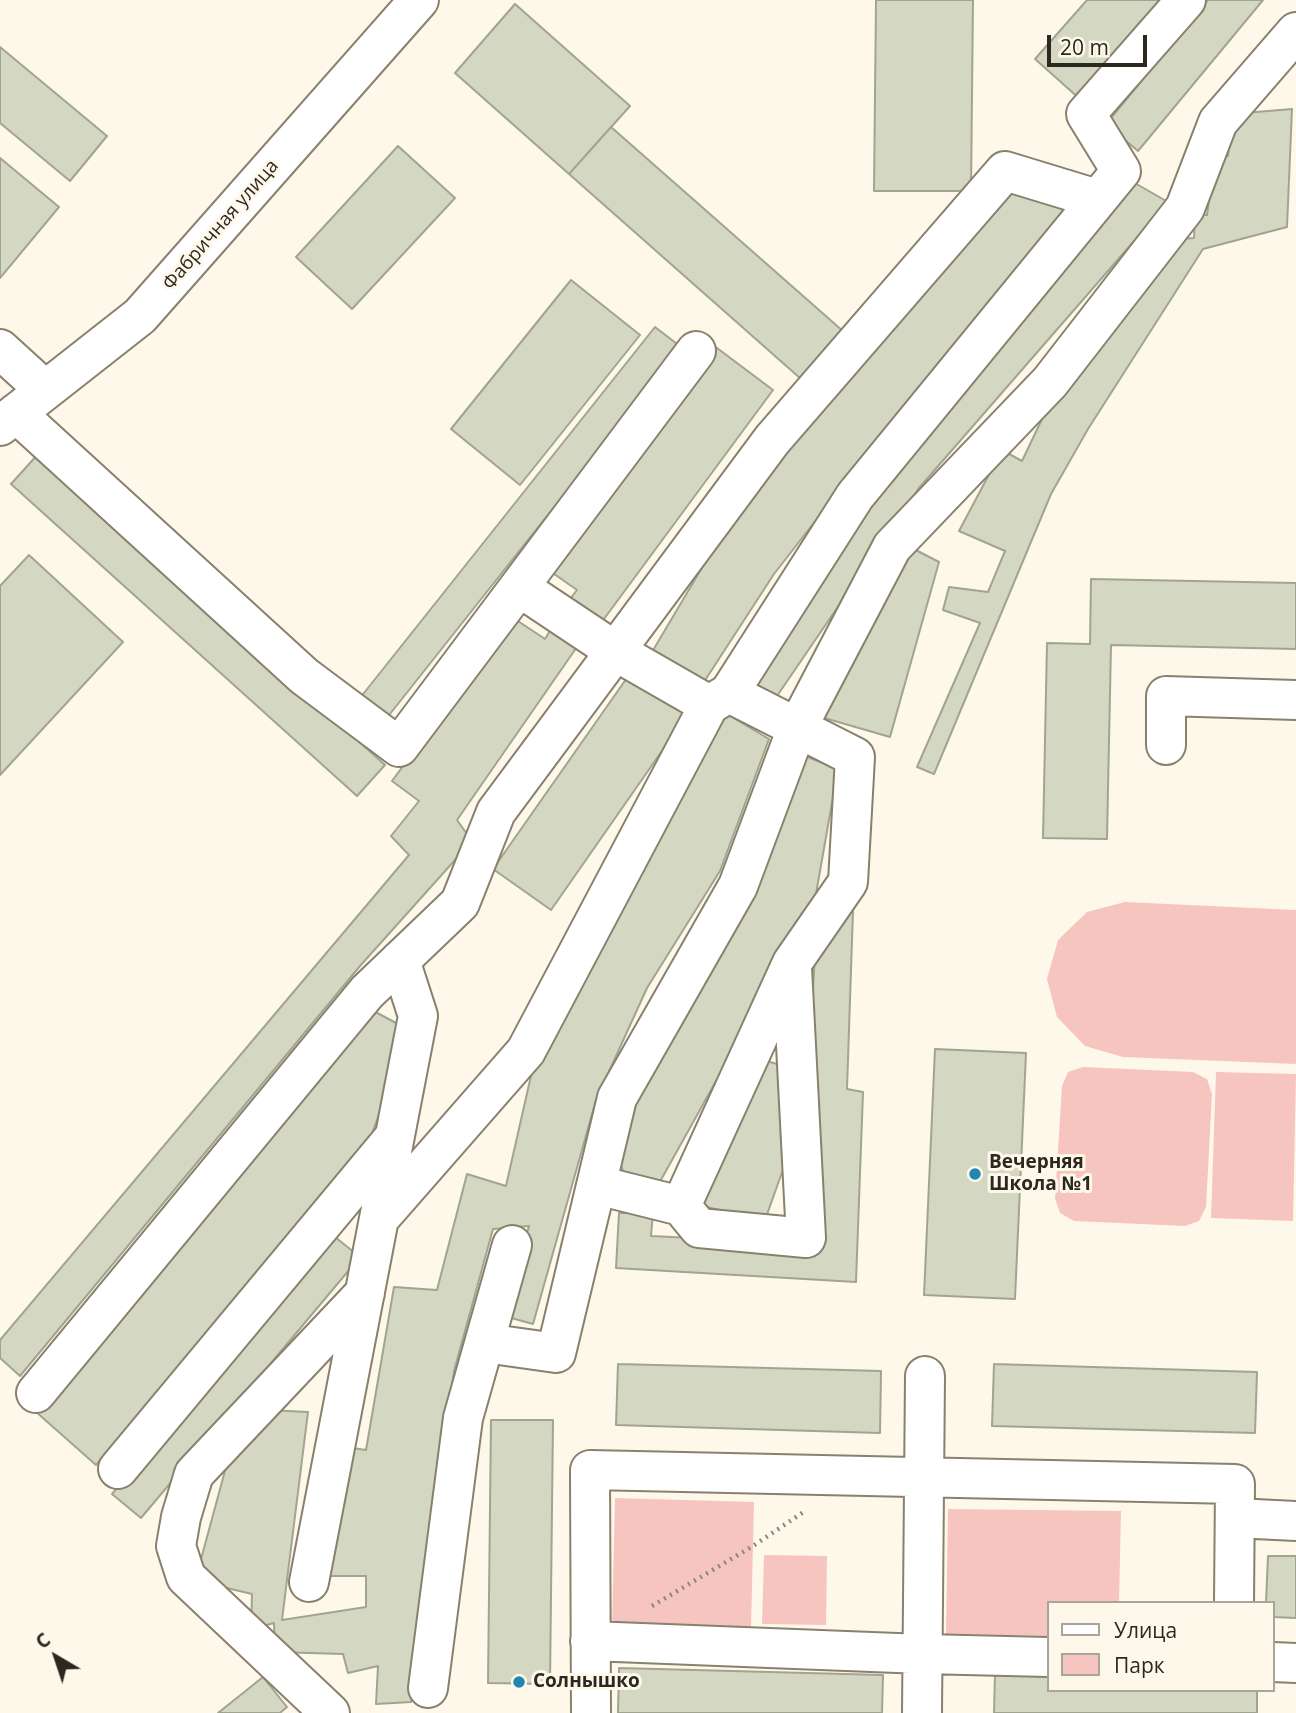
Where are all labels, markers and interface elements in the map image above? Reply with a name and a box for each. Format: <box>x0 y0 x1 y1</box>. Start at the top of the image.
scale bar <box>1051 21 1151 65</box>
text: 20 m <box>1060 33 1109 61</box>
street label: Фабричная улица <box>158 155 284 295</box>
place label: Вечерняя Школа №1 <box>989 1152 1092 1196</box>
marker: Вечерняя Школа №1 <box>967 1166 983 1182</box>
legend <box>1048 1601 1275 1692</box>
text: Улица <box>1114 1616 1177 1644</box>
north arrow <box>21 1622 91 1692</box>
text: С <box>30 1627 56 1655</box>
text: Парк <box>1114 1651 1165 1679</box>
place label: Солнышко <box>533 1671 640 1693</box>
marker: Солнышко <box>511 1674 527 1690</box>

